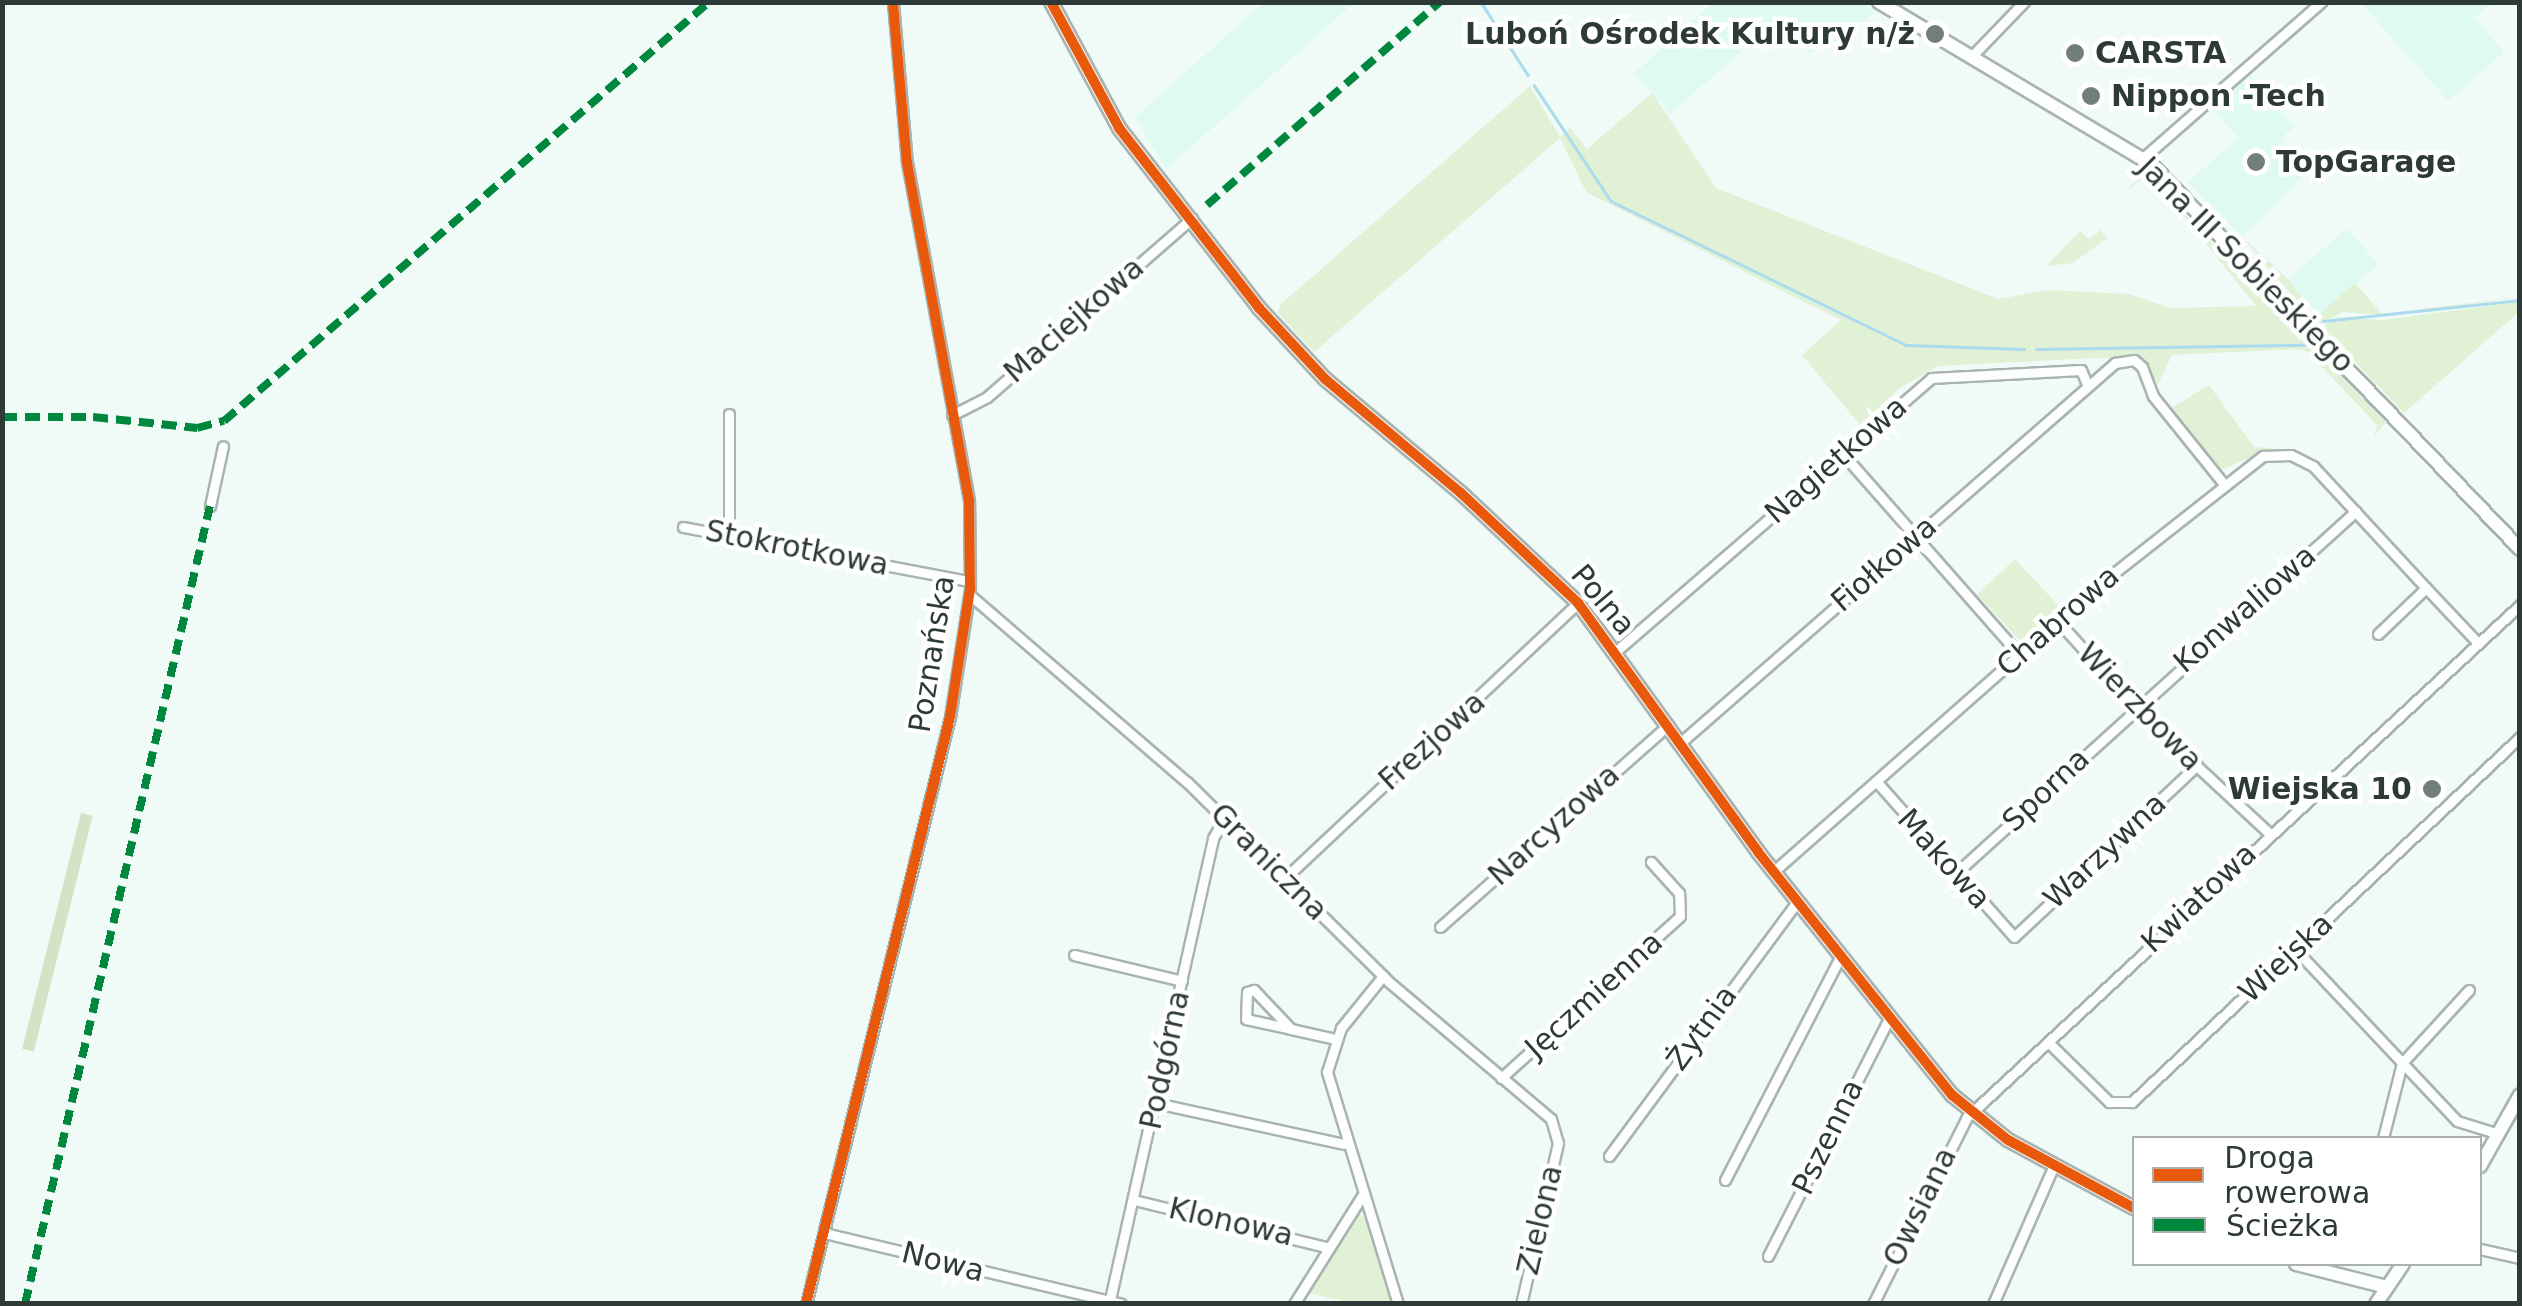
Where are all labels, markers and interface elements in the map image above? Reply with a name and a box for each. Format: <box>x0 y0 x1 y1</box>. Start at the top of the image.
place label: Luboń Ośrodek Kultury n/ż <box>1465 16 1915 52</box>
marker: Luboń Ośrodek Kultury n/ż <box>1924 23 1946 45</box>
place label: CARSTA <box>2095 35 2226 71</box>
marker: CARSTA <box>2064 42 2086 64</box>
place label: Nippon -Tech <box>2111 78 2326 114</box>
marker: Nippon -Tech <box>2080 85 2102 107</box>
place label: TopGarage <box>2276 144 2456 180</box>
street label: Jana III Sobieskiego <box>2131 150 2361 380</box>
marker: TopGarage <box>2245 151 2267 173</box>
street label: Maciejkowa <box>997 250 1151 390</box>
street label: Nagietkowa <box>1758 389 1914 531</box>
street label: Fiołkowa <box>1824 508 1944 620</box>
street label: Stokrotkowa <box>702 513 892 583</box>
street label: Konwaliowa <box>2167 538 2323 680</box>
street label: Polna <box>1563 557 1643 643</box>
street label: Chabrowa <box>1989 558 2127 684</box>
street label: Poznańska <box>902 573 962 735</box>
street label: Wierzbowa <box>2070 635 2210 779</box>
street label: Frezjowa <box>1371 684 1493 798</box>
street label: Sporna <box>1995 741 2097 839</box>
street label: Narcyzowa <box>1481 757 1627 893</box>
place label: Wiejska 10 <box>2228 771 2412 807</box>
marker: Wiejska 10 <box>2421 778 2443 800</box>
street label: Warzywna <box>2036 785 2174 917</box>
street label: Graniczna <box>1203 796 1335 928</box>
street label: Makowa <box>1890 802 1998 916</box>
street label: Kwiatowa <box>2134 836 2264 960</box>
street label: Wiejska <box>2232 906 2340 1010</box>
street label: Jęczmienna <box>1518 924 1670 1066</box>
street label: Żytnia <box>1659 979 1745 1077</box>
street label: Podgórna <box>1133 987 1197 1133</box>
street label: Pszenna <box>1785 1073 1871 1201</box>
legend <box>2132 1136 2482 1266</box>
text: Droga rowerowa <box>2224 1140 2370 1210</box>
street label: Owsiana <box>1876 1142 1964 1272</box>
street label: Zielona <box>1510 1162 1570 1278</box>
street label: Klonowa <box>1165 1190 1297 1254</box>
text: Ścieżka <box>2226 1208 2339 1243</box>
street label: Nowa <box>898 1234 988 1290</box>

